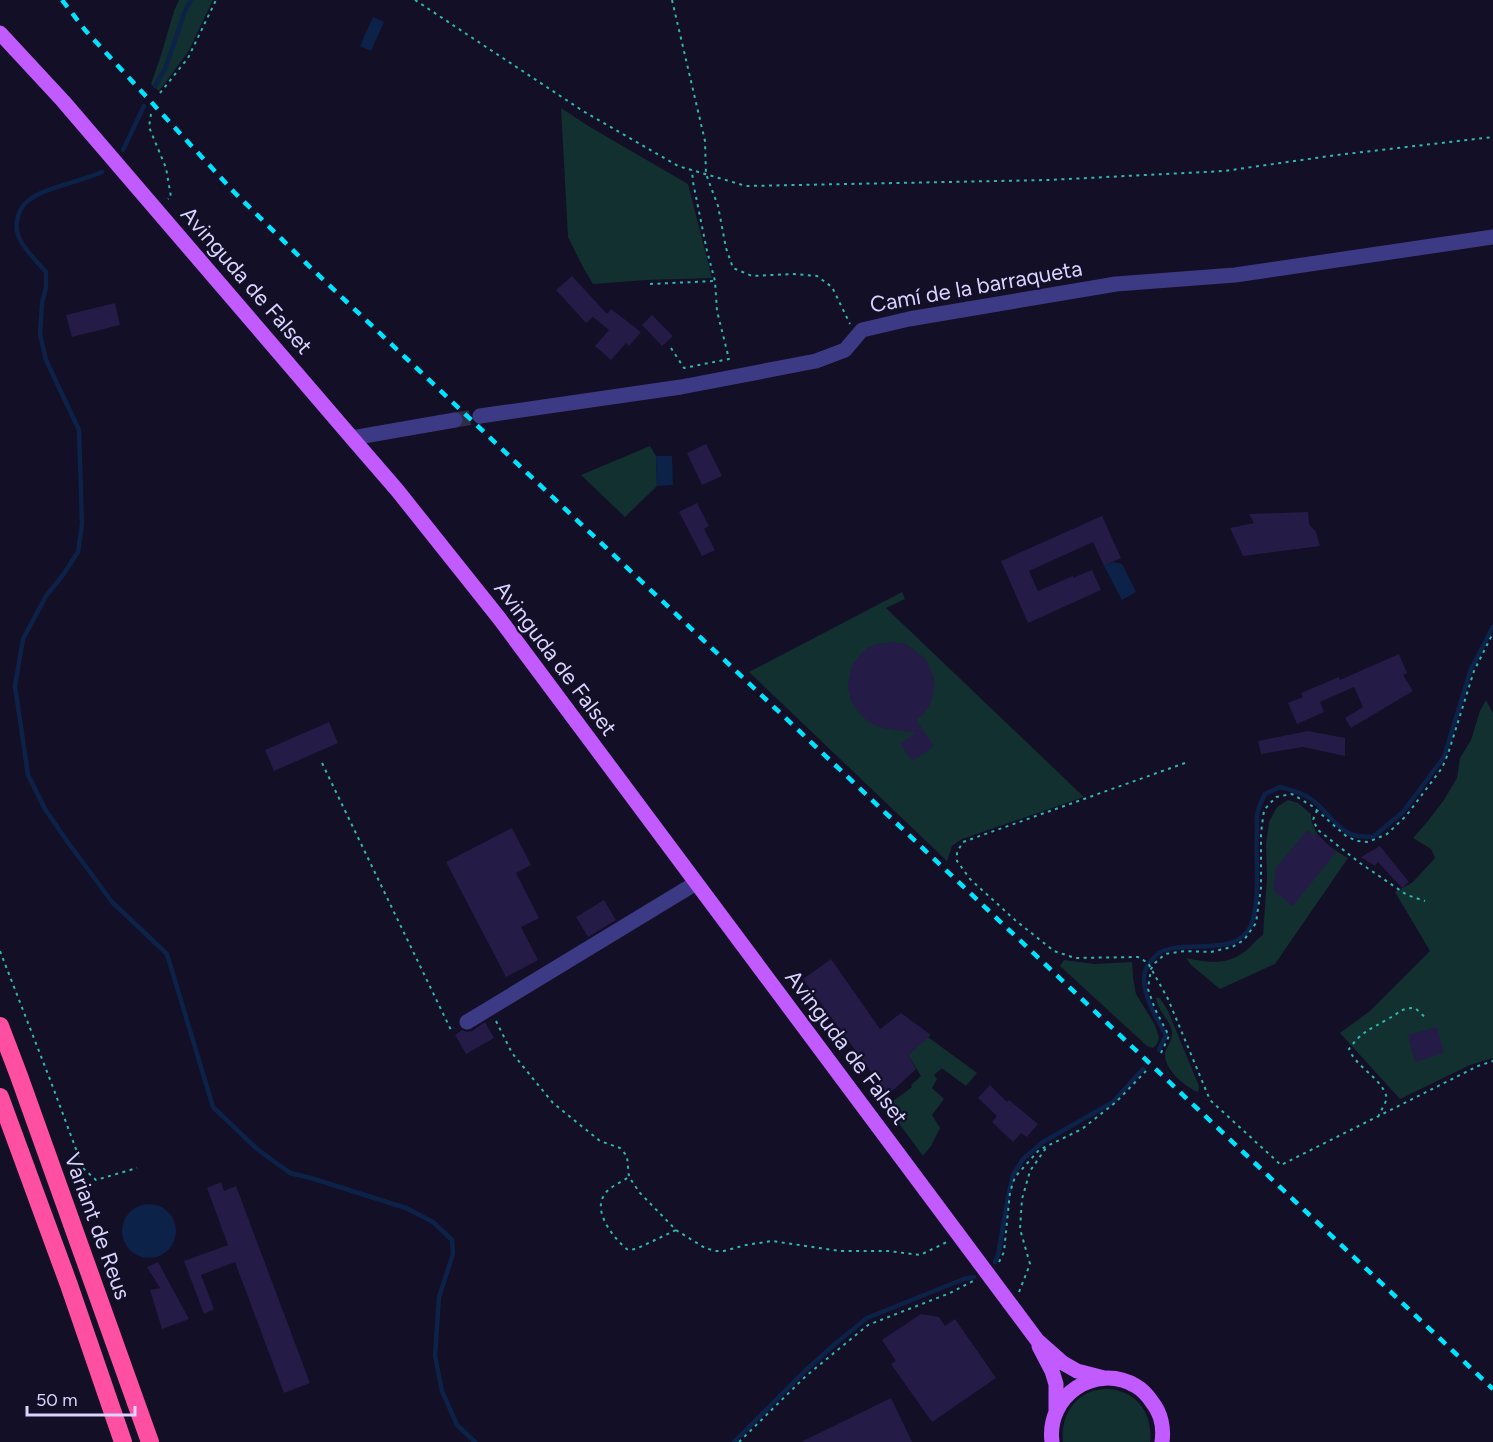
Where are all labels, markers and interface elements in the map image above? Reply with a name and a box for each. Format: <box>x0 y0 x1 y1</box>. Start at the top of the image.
street label: Avinguda de Falset <box>175 201 318 360</box>
street label: Camí de la barraqueta <box>868 255 1084 318</box>
street label: Avinguda de Falset <box>489 576 623 741</box>
street label: Avinguda de Falset <box>780 965 914 1130</box>
street label: Variant de Reus <box>59 1149 137 1303</box>
scale bar <box>27 1379 135 1417</box>
text: 50 m <box>36 1389 78 1411</box>

